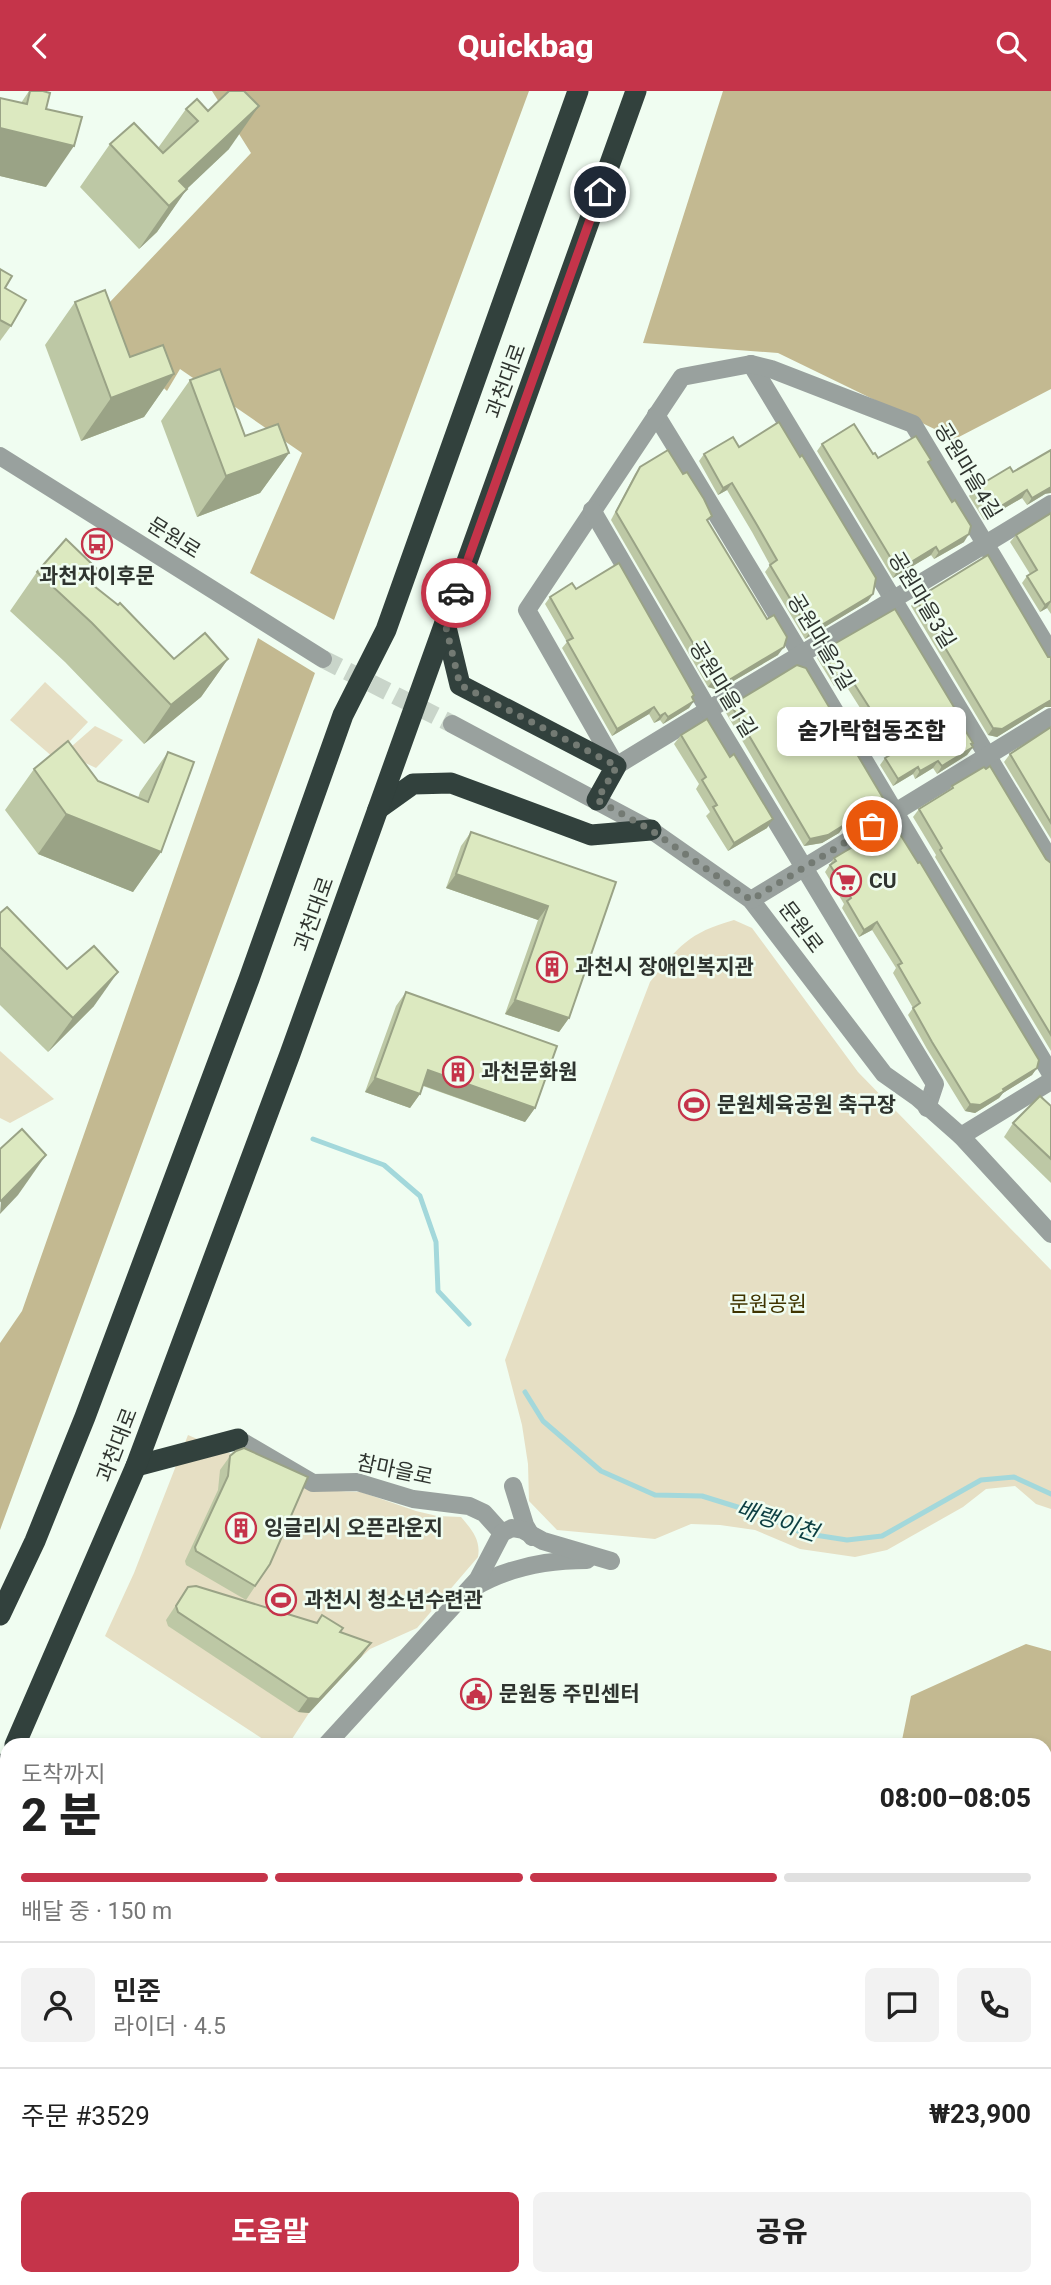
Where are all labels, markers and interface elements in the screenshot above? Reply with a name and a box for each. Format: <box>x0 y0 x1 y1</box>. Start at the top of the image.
icon: back <box>21 27 59 65</box>
text: Quickbag <box>457 27 594 65</box>
icon: search <box>992 27 1030 65</box>
pin <box>570 162 630 222</box>
icon: home <box>581 173 619 211</box>
street label: 과천대로 <box>482 341 530 421</box>
street label: 공원마을4길 <box>930 418 1006 524</box>
street label: 문원로 <box>143 512 205 564</box>
bus stop icon: 과천자이후문 <box>80 527 114 561</box>
street label: 공원마을3길 <box>884 547 960 653</box>
courier <box>421 558 491 628</box>
place label: 과천자이후문 <box>39 564 155 588</box>
icon: car <box>437 574 475 612</box>
street label: 공원마을2길 <box>783 589 859 695</box>
street label: 공원마을1길 <box>685 636 761 742</box>
callout: 숟가락협동조합 <box>778 707 966 756</box>
text: 숟가락협동조합 <box>797 718 946 745</box>
pin <box>842 796 902 856</box>
icon: bag <box>853 807 891 845</box>
supermarket icon: CU <box>829 864 863 898</box>
place label: CU <box>869 869 897 893</box>
street label: 과천대로 <box>290 874 338 954</box>
street label: 문원로 <box>774 897 828 957</box>
building icon: 과천시 장애인복지관 <box>535 950 569 984</box>
place label: 과천시 장애인복지관 <box>575 955 754 979</box>
building icon: 과천문화원 <box>441 1055 475 1089</box>
place label: 과천문화원 <box>481 1060 578 1084</box>
sports icon: 문원체육공원 축구장 <box>677 1088 711 1122</box>
place label: 문원체육공원 축구장 <box>717 1093 896 1117</box>
park label: 문원공원 <box>729 1292 807 1316</box>
street label: 과천대로 <box>92 1405 142 1485</box>
street label: 참마을로 <box>355 1450 435 1490</box>
water label: 배랭이천 <box>733 1495 824 1548</box>
building icon: 잉글리시 오픈라운지 <box>224 1511 258 1545</box>
place label: 잉글리시 오픈라운지 <box>264 1516 443 1540</box>
sports icon: 과천시 청소년수련관 <box>264 1583 298 1617</box>
place label: 과천시 청소년수련관 <box>304 1588 483 1612</box>
public building icon: 문원동 주민센터 <box>459 1677 493 1711</box>
place label: 문원동 주민센터 <box>499 1682 639 1706</box>
text: 도착까지 <box>21 1761 106 1788</box>
text: 08:00–08:05 <box>880 1783 1031 1813</box>
text: 2 분 <box>21 1788 101 1842</box>
text: 배달 중 · 150 m <box>21 1898 172 1925</box>
button: person <box>21 1968 95 2042</box>
button: chat <box>865 1968 939 2042</box>
button: phone <box>957 1968 1031 2042</box>
text: 민준 <box>113 1976 161 2006</box>
text: 라이더 · 4.5 <box>113 2013 226 2040</box>
text: ₩23,900 <box>929 2099 1031 2129</box>
text: 주문 #3529 <box>21 2101 150 2131</box>
button: 도움말 <box>21 2192 519 2272</box>
button: 공유 <box>533 2192 1031 2272</box>

